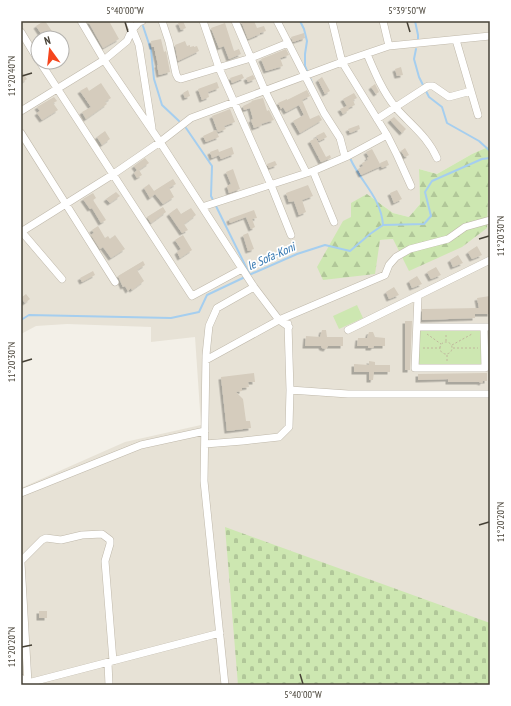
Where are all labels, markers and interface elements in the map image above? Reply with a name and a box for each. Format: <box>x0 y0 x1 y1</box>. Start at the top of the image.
text: 5°40'00"W <box>106 4 144 17</box>
text: 5°39'50"W <box>388 4 426 17</box>
north arrow <box>30 30 70 70</box>
text: N <box>43 33 52 48</box>
text: 11°20'40"N <box>5 56 18 96</box>
text: 11°20'30"N <box>494 216 507 256</box>
water label: le Sofa-Koni <box>245 238 298 273</box>
text: 11°20'30"N <box>5 342 18 382</box>
text: 11°20'20"N <box>494 502 507 542</box>
text: 11°20'20"N <box>5 627 18 667</box>
text: 5°40'00"W <box>284 688 322 701</box>

